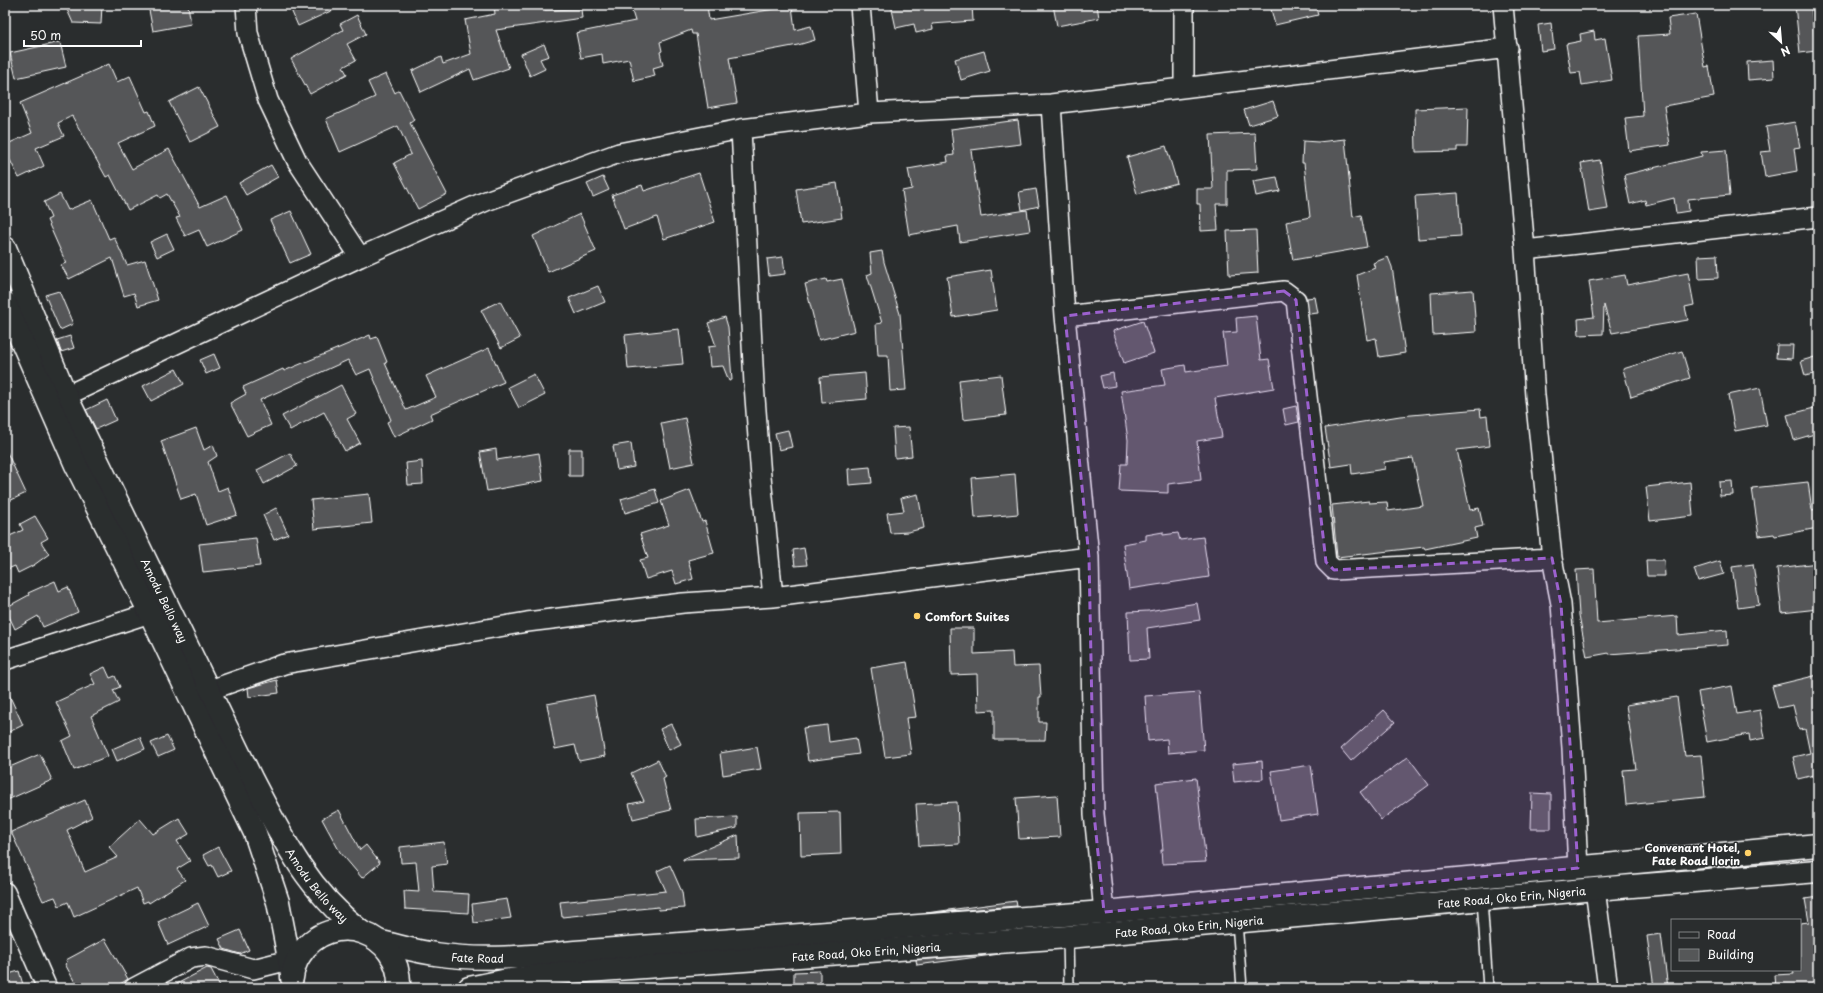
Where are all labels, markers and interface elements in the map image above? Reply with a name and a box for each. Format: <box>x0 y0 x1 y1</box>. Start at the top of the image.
scale bar <box>24 22 141 48</box>
north arrow <box>1761 22 1801 62</box>
text: 50 m <box>30 26 61 44</box>
text: N <box>1778 42 1793 61</box>
street label: Amodu Bello way <box>137 555 193 645</box>
place label: Comfort Suites <box>925 608 1010 625</box>
marker: Comfort Suites <box>912 611 922 621</box>
place label: Convenant Hotel, Fate Road Ilorin <box>1644 839 1740 869</box>
street label: Amodu Bello way <box>282 844 353 926</box>
marker: Convenant Hotel, Fate Road Ilorin <box>1743 848 1753 858</box>
street label: Fate Road, Oko Erin, Nigeria <box>1437 881 1587 912</box>
street label: Fate Road, Oko Erin, Nigeria <box>1114 911 1264 941</box>
legend <box>1671 919 1801 971</box>
text: Road <box>1707 925 1736 943</box>
street label: Fate Road, Oko Erin, Nigeria <box>791 938 941 965</box>
text: Building <box>1707 945 1754 963</box>
street label: Fate Road <box>450 948 504 966</box>

